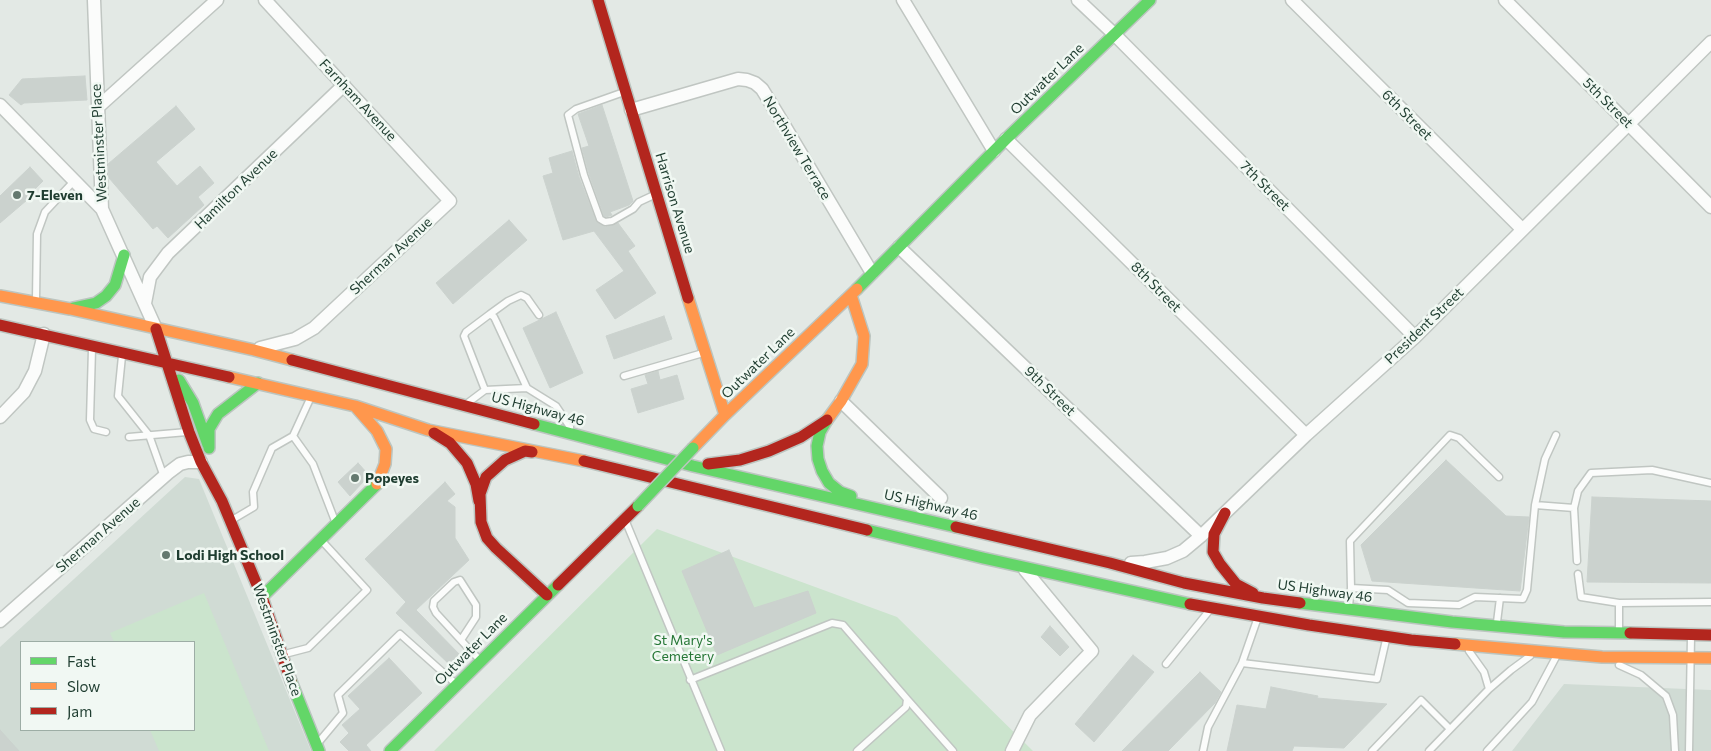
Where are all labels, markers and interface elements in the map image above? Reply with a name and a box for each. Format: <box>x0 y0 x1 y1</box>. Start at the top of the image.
street label: Outwater Lane <box>1007 40 1087 118</box>
street label: Farnham Avenue <box>316 56 400 144</box>
street label: 5th Street <box>1579 74 1637 132</box>
street label: Westminster Place <box>88 84 110 202</box>
street label: 6th Street <box>1378 86 1436 144</box>
street label: Northview Terrace <box>759 93 835 203</box>
street label: Hamilton Avenue <box>191 145 281 233</box>
street label: Harrison Avenue <box>652 150 698 256</box>
street label: 7th Street <box>1237 158 1293 214</box>
place label: 7-Eleven <box>27 187 83 203</box>
marker: 7-Eleven <box>11 189 23 201</box>
street label: Sherman Avenue <box>346 214 436 298</box>
street label: 8th Street <box>1127 258 1185 316</box>
street label: President Street <box>1381 284 1467 368</box>
street label: Outwater Lane <box>718 324 798 402</box>
street label: 9th Street <box>1021 363 1079 419</box>
street label: US Highway 46 <box>490 388 586 430</box>
place label: Popeyes <box>365 470 419 486</box>
marker: Popeyes <box>349 472 361 484</box>
street label: US Highway 46 <box>882 486 980 524</box>
street label: Sherman Avenue <box>52 494 144 576</box>
place label: Lodi High School <box>176 547 284 563</box>
marker: Lodi High School <box>160 549 172 561</box>
street label: US Highway 46 <box>1276 576 1374 606</box>
street label: Westminster Place <box>249 582 305 698</box>
street label: Outwater Lane <box>431 609 511 689</box>
park label: St Mary's Cemetery <box>652 632 714 664</box>
legend <box>20 641 195 731</box>
text: Fast <box>67 652 96 670</box>
text: Slow <box>67 677 100 695</box>
text: Jam <box>67 702 92 720</box>

